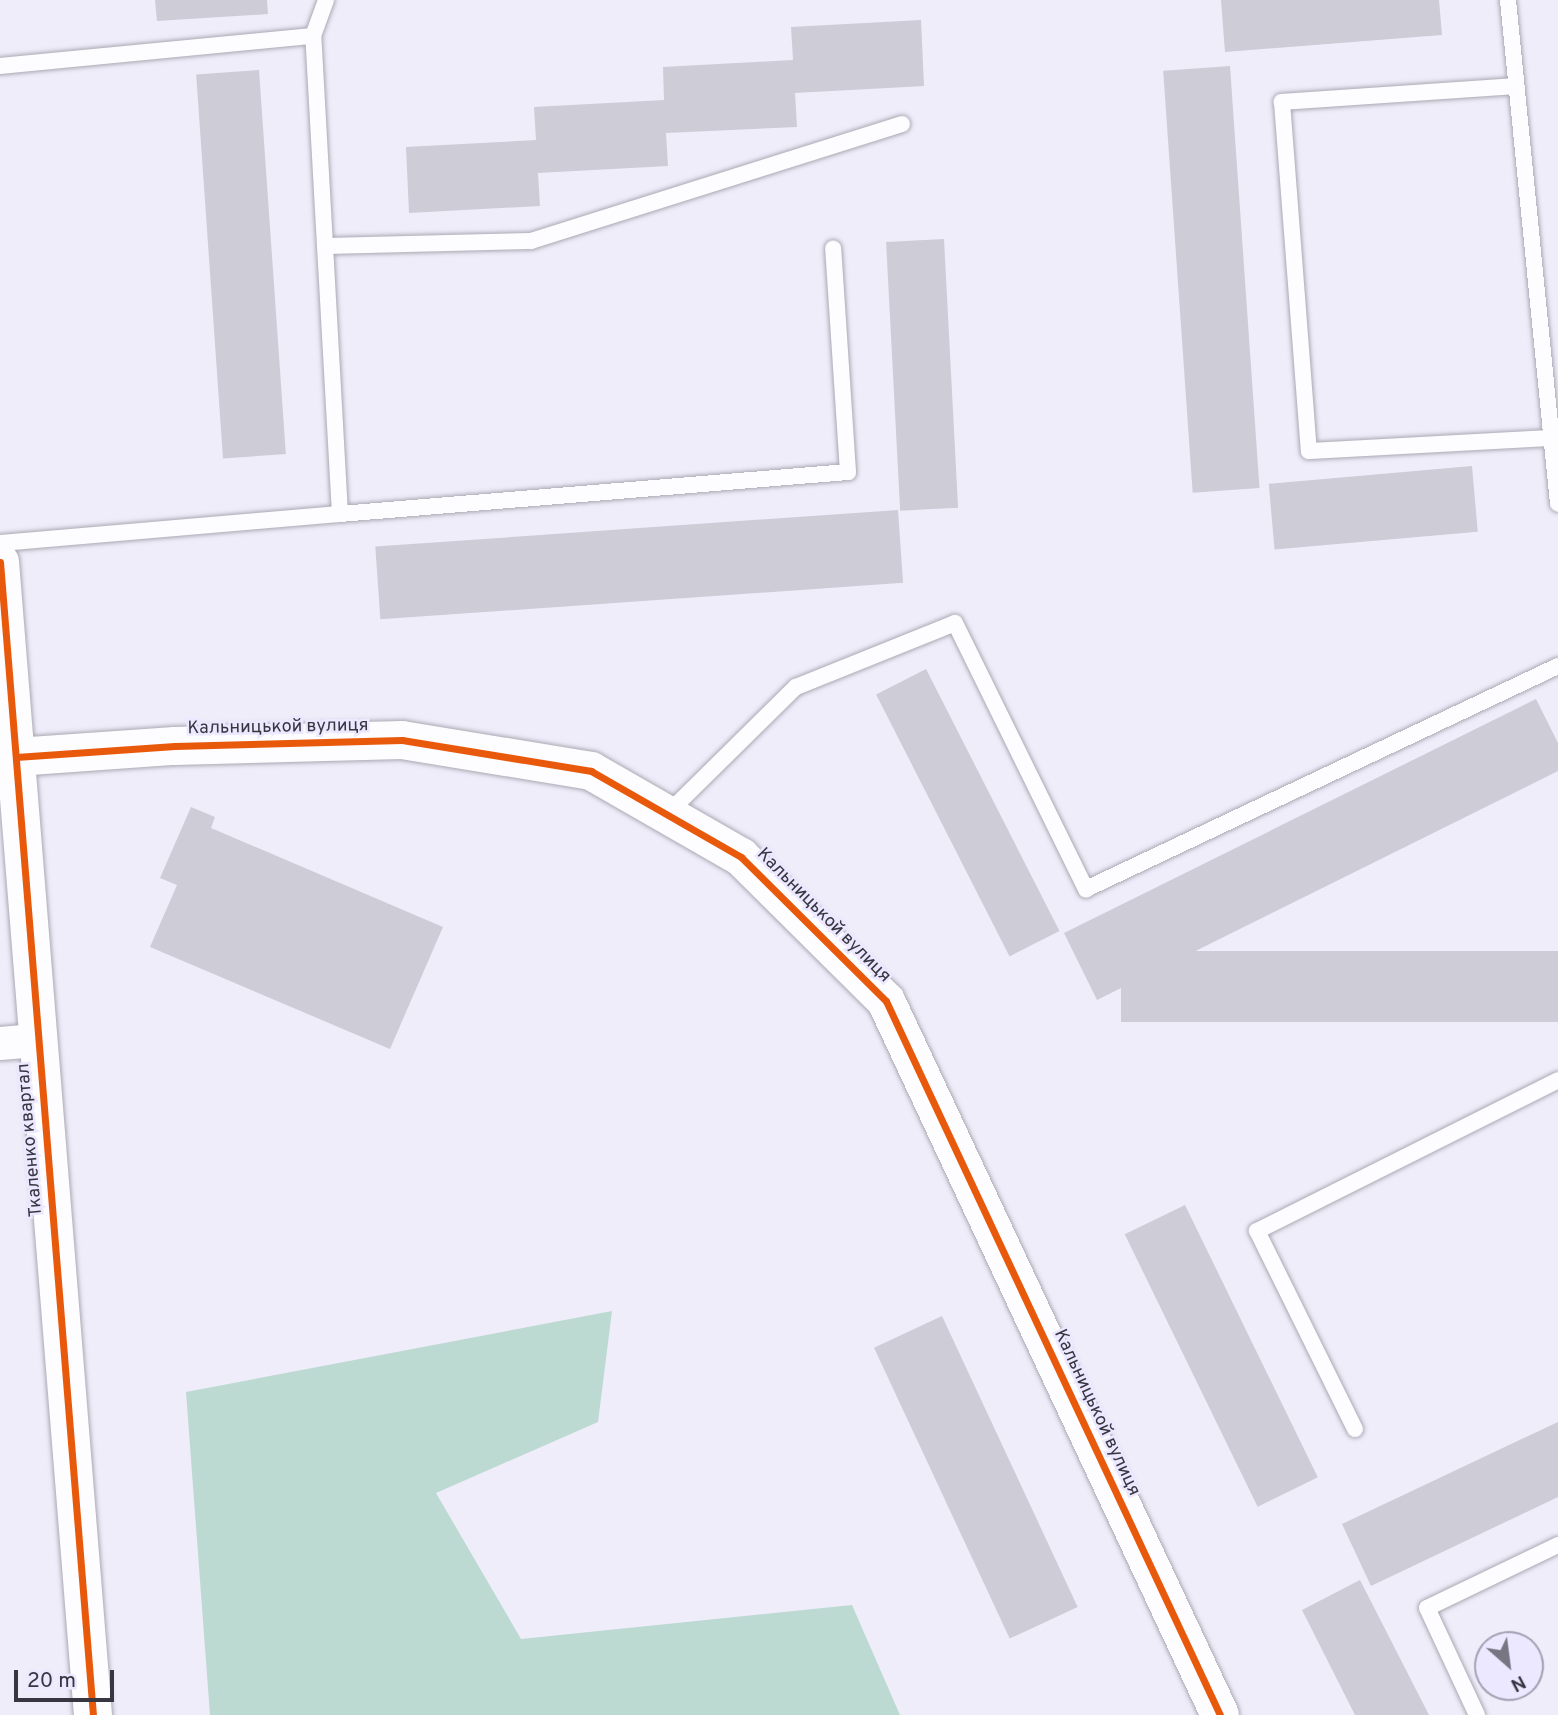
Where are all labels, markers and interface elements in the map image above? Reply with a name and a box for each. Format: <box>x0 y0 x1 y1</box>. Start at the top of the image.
street label: Кальницькой вулиця <box>187 716 369 740</box>
street label: Кальницькой вулиця <box>751 844 895 988</box>
street label: Ткаленко квартал <box>14 1062 48 1218</box>
street label: Кальницькой вулиця <box>1048 1326 1144 1500</box>
north arrow <box>1474 1631 1544 1701</box>
scale bar <box>18 1656 117 1700</box>
text: 20 m <box>27 1668 76 1695</box>
text: N <box>1506 1669 1530 1697</box>

